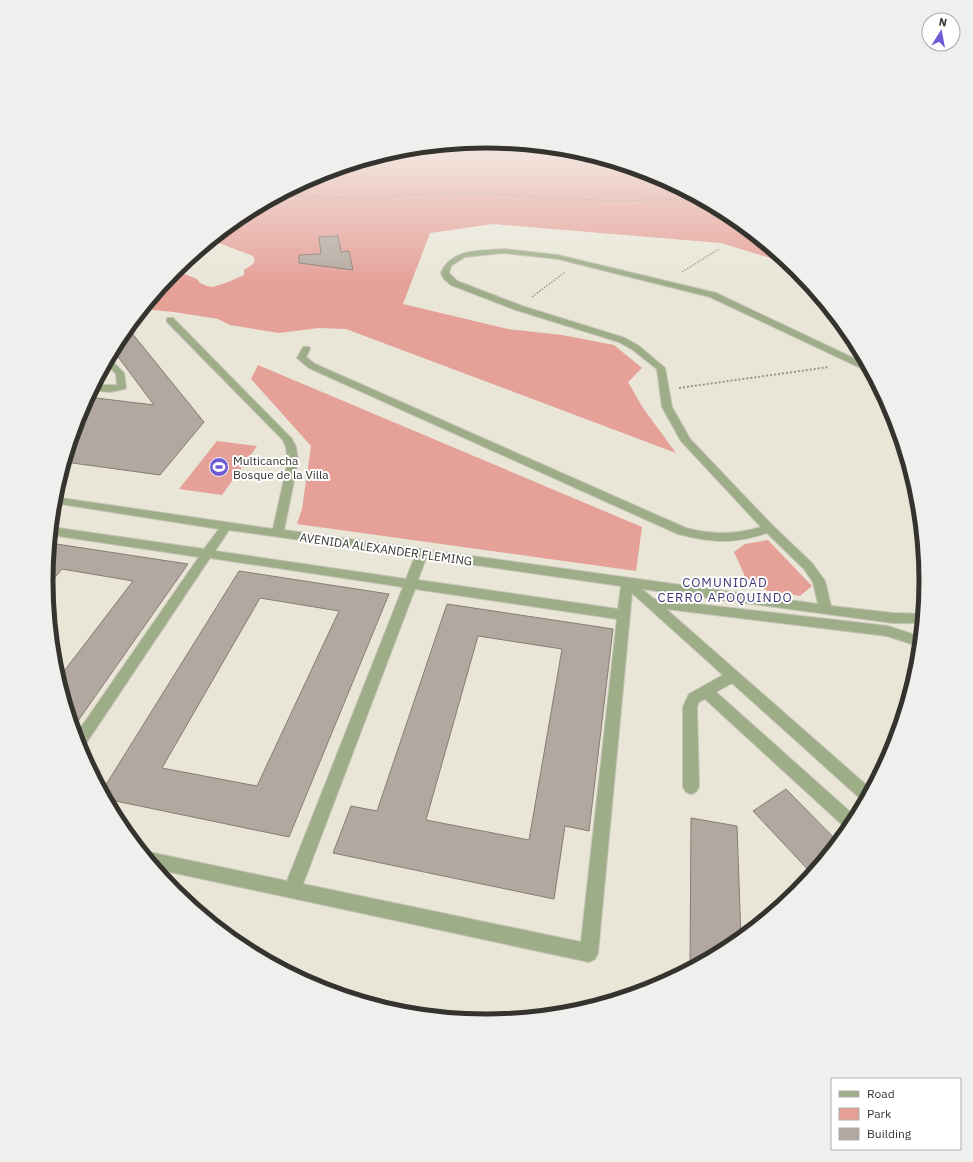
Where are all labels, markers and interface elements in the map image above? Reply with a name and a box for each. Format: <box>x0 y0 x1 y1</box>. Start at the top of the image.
north arrow <box>921 12 961 52</box>
text: N <box>938 15 948 30</box>
place label: Multicancha Bosque de la Villa <box>233 453 329 482</box>
sports icon: Multicancha Bosque de la Villa <box>208 456 230 478</box>
street label: AVENIDA ALEXANDER FLEMING <box>299 529 473 569</box>
district label: COMUNIDAD CERRO APOQUINDO <box>657 574 793 606</box>
legend <box>831 1078 961 1150</box>
text: Road <box>867 1086 895 1101</box>
text: Park <box>867 1106 892 1121</box>
text: Building <box>867 1126 912 1141</box>

